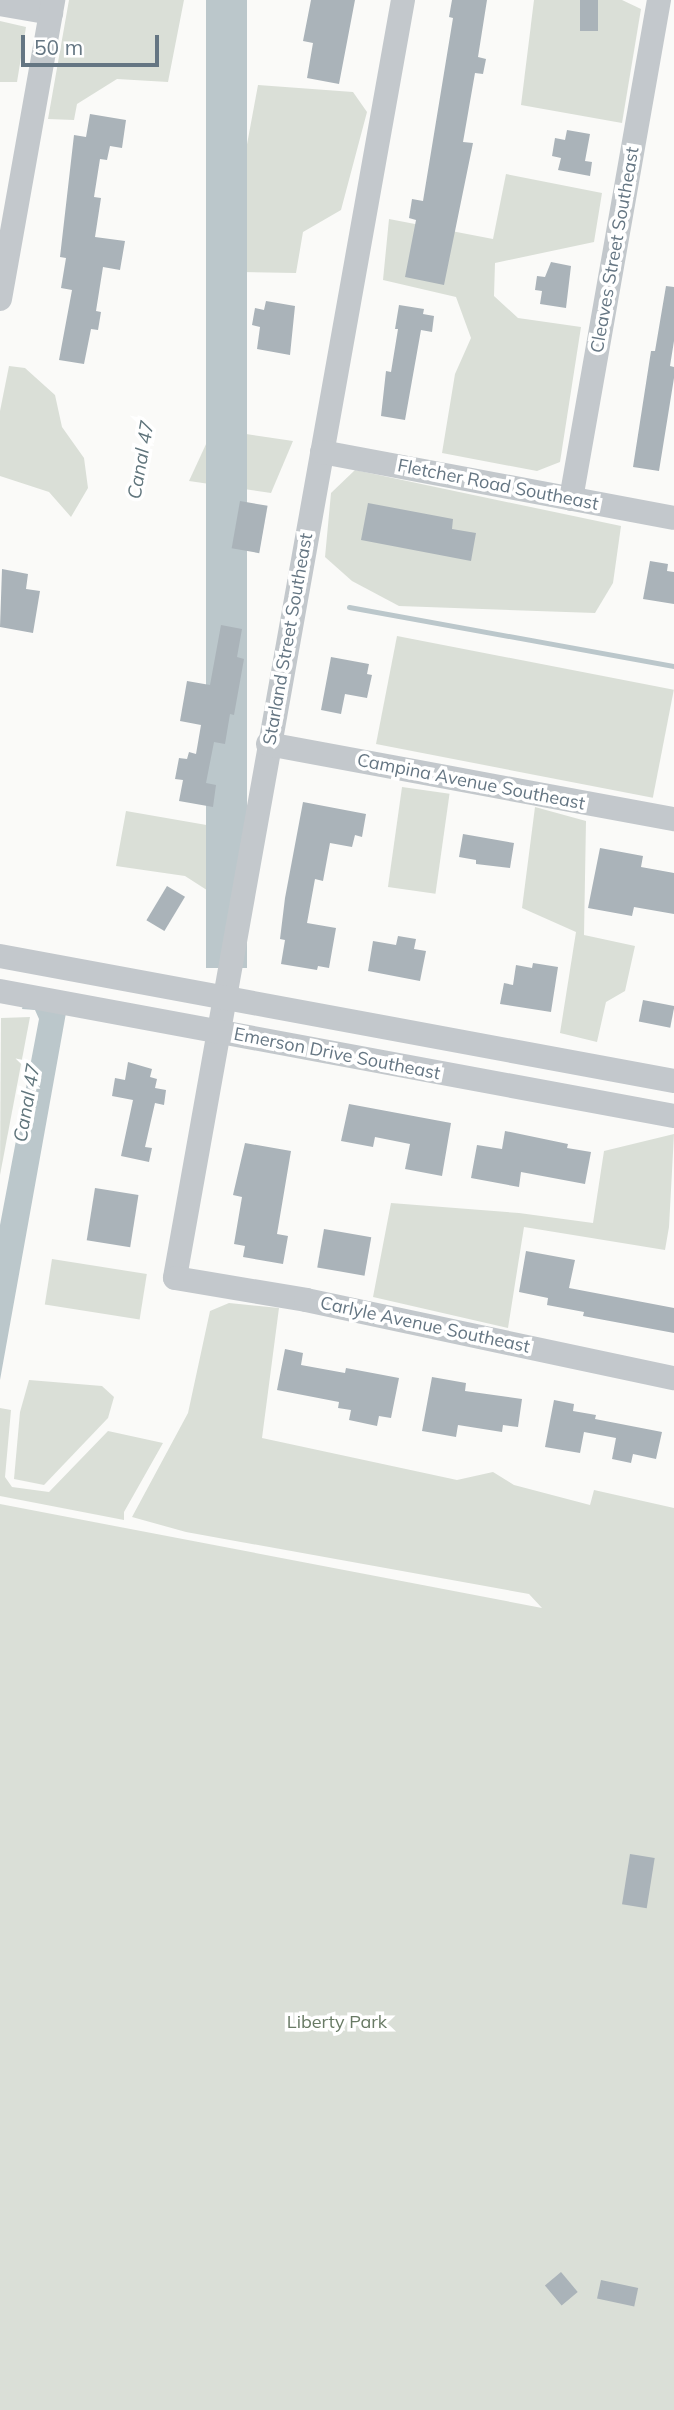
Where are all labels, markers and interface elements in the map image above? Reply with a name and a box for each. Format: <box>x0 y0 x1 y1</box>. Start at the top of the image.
scale bar <box>24 21 163 65</box>
text: 50 m <box>34 34 83 60</box>
street label: Cleaves Street Southeast <box>586 145 644 355</box>
water label: Canal 47 <box>123 419 159 501</box>
street label: Fletcher Road Southeast <box>396 455 600 515</box>
street label: Starland Street Southeast <box>259 531 317 747</box>
street label: Campina Avenue Southeast <box>355 749 587 815</box>
street label: Emerson Drive Southeast <box>232 1023 442 1085</box>
water label: Canal 47 <box>9 1062 45 1144</box>
street label: Carlyle Avenue Southeast <box>318 1292 532 1358</box>
park label: Liberty Park <box>287 2011 387 2033</box>

